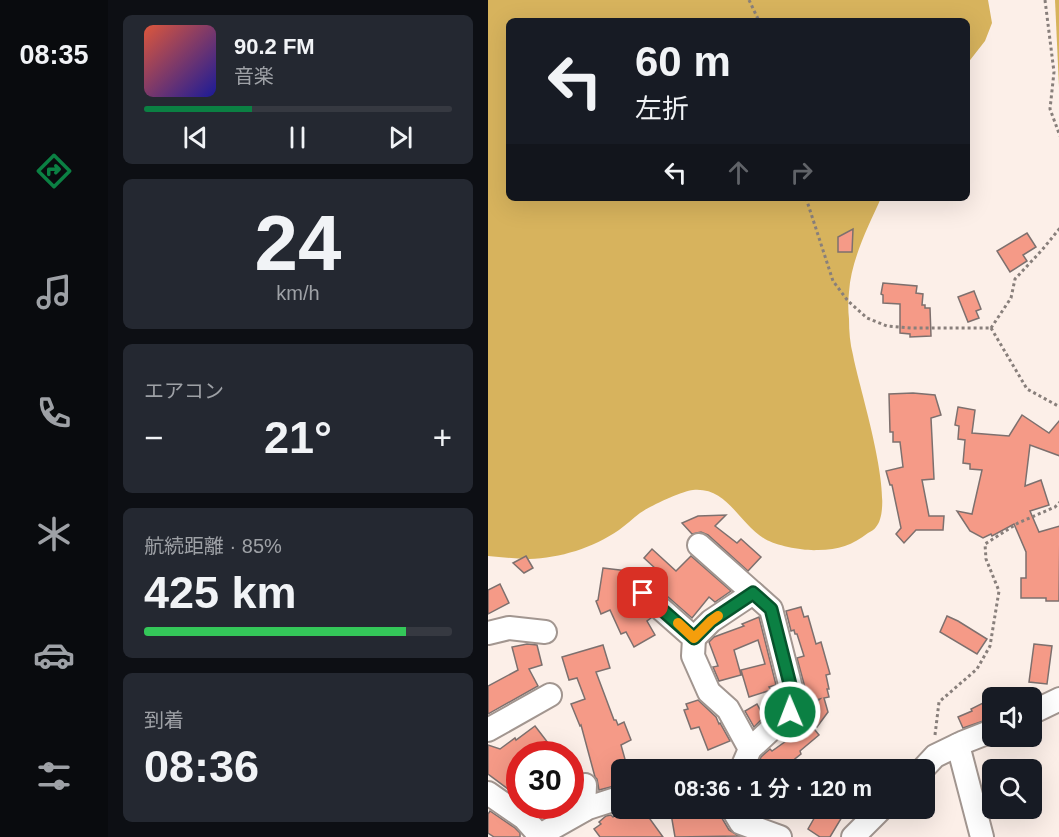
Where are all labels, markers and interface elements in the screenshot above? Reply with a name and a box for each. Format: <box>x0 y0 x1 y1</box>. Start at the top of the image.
text: 90.2 FM <box>234 34 315 59</box>
text: 60 m <box>635 38 731 85</box>
text: 08:35 <box>19 40 89 70</box>
icon: left <box>536 42 614 120</box>
text: 音楽 <box>234 65 274 87</box>
text: 左折 <box>635 94 689 124</box>
icon: previous <box>179 121 212 154</box>
icon: pause <box>281 121 314 154</box>
icon: next <box>384 121 417 154</box>
icon: directions <box>33 150 75 192</box>
icon: left <box>659 156 692 189</box>
icon: ahead <box>722 156 755 189</box>
icon: right <box>785 156 818 189</box>
text: 24 <box>255 199 341 287</box>
icon: music <box>33 271 75 313</box>
text: km/h <box>276 282 320 304</box>
text: エアコン <box>144 380 224 402</box>
icon: phone <box>33 392 75 434</box>
text: 21° <box>264 412 332 463</box>
text: − <box>144 419 163 456</box>
text: + <box>433 419 452 456</box>
icon: climate <box>33 513 75 555</box>
text: 航続距離 · 85% <box>144 535 282 557</box>
text: 425 km <box>144 567 297 618</box>
pin <box>617 567 668 618</box>
icon: arrive <box>626 576 659 609</box>
icon: car <box>33 634 75 676</box>
position arrow <box>758 680 822 744</box>
map controls <box>982 687 1042 819</box>
button: sound <box>982 687 1042 747</box>
text: 到着 <box>144 709 184 731</box>
text: 08:36 <box>144 741 259 792</box>
speed limit sign: 30 <box>506 741 584 819</box>
icon: filters <box>33 755 75 797</box>
button: search <box>982 759 1042 819</box>
text: 08:36 · 1 分 · 120 m <box>674 776 872 801</box>

